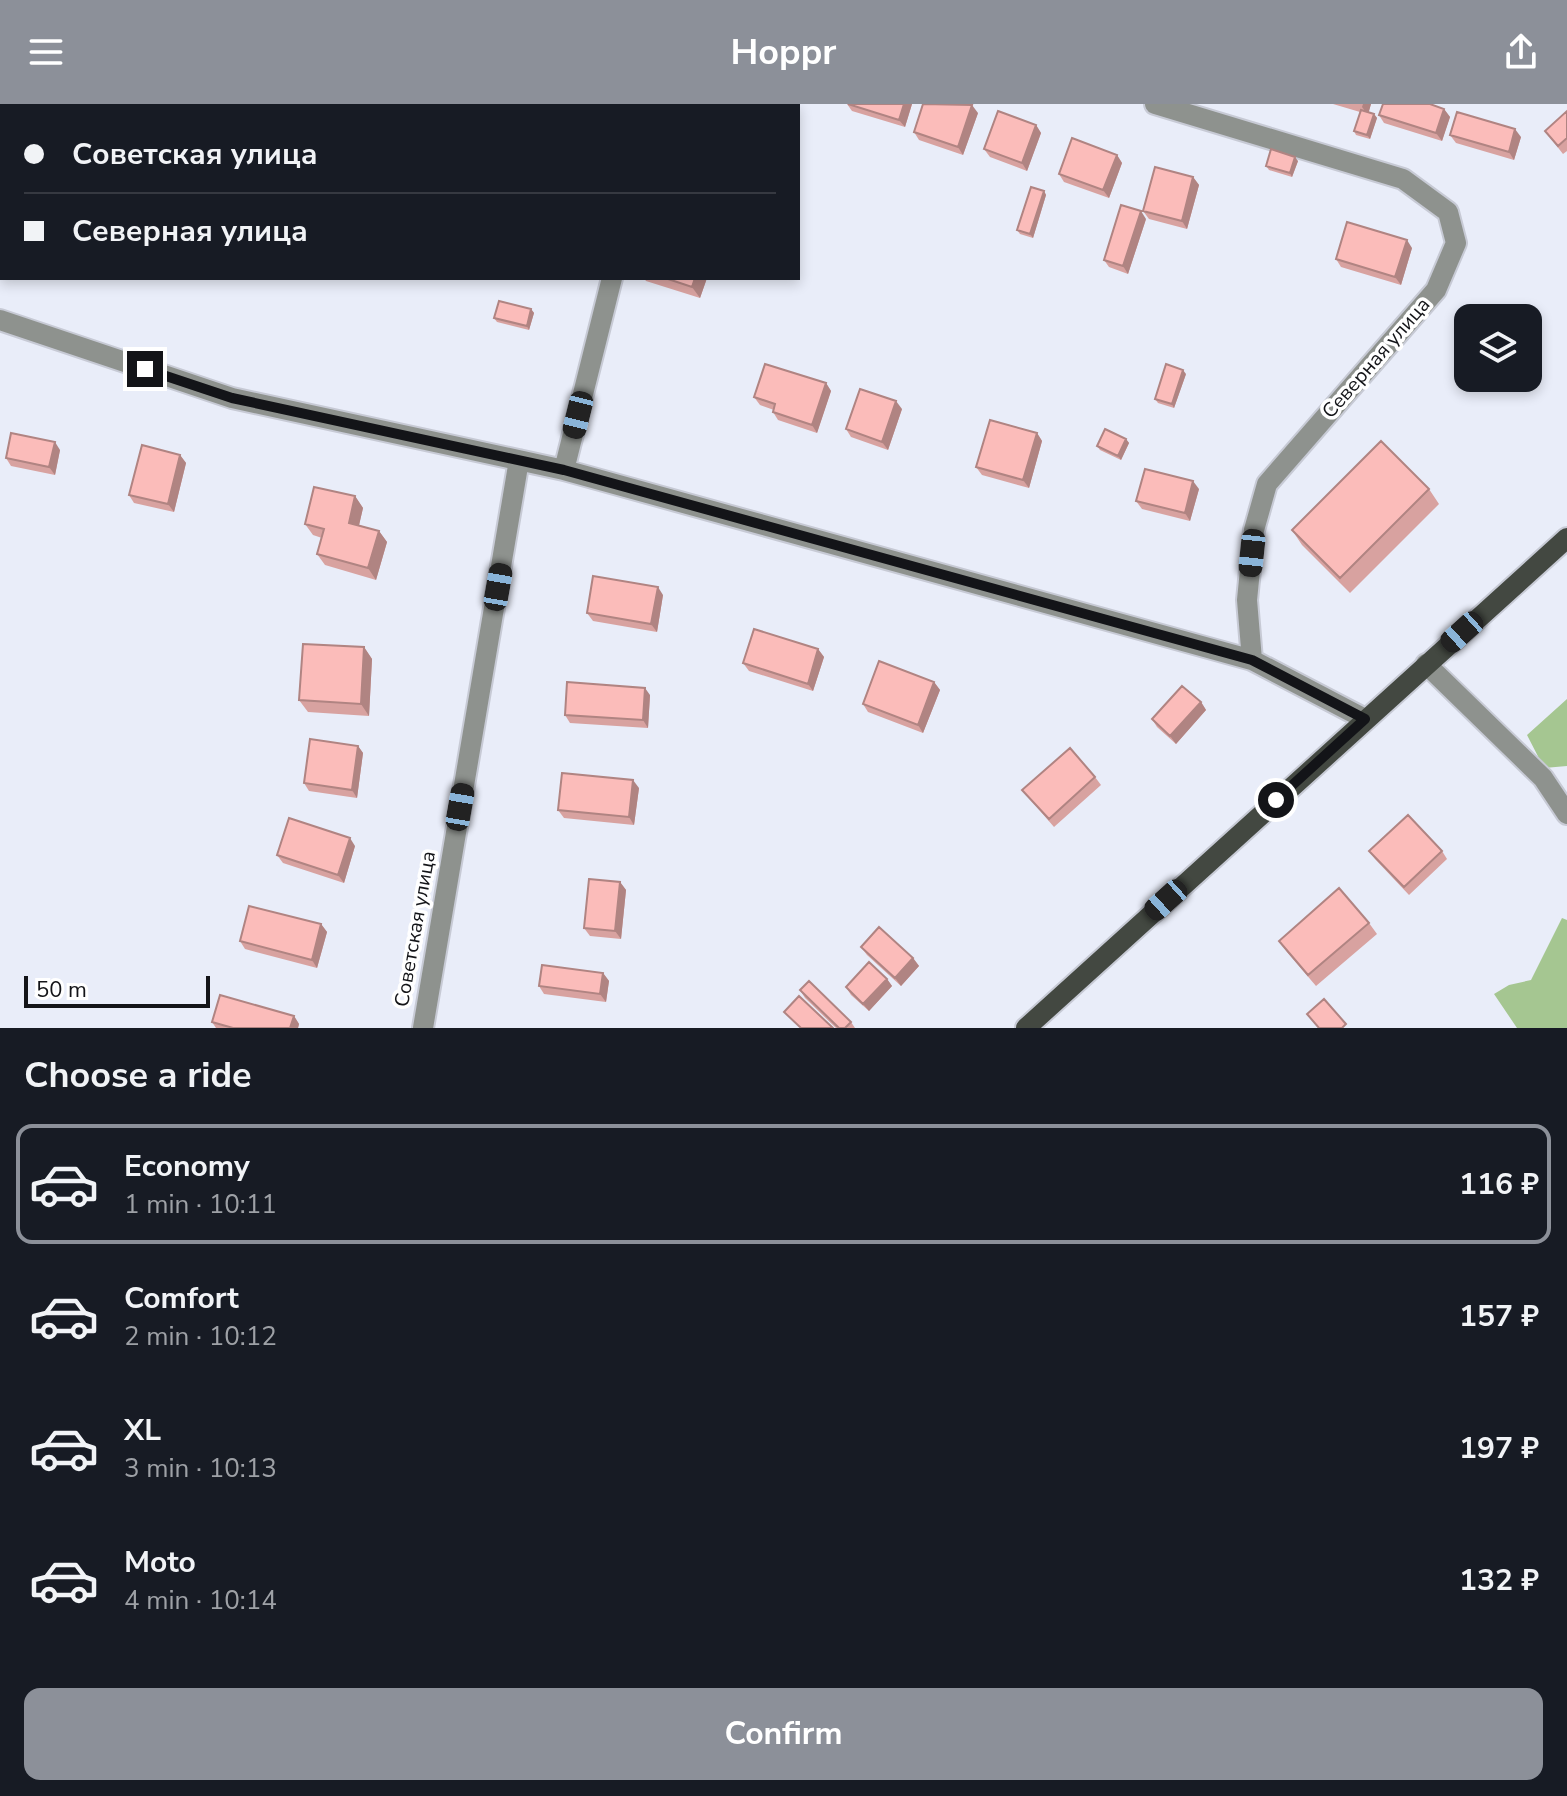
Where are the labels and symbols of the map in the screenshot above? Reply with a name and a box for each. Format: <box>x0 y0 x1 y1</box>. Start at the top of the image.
street label: Северная улица <box>1316 292 1436 424</box>
route end <box>127 351 163 387</box>
car <box>561 389 595 441</box>
car <box>1238 528 1266 578</box>
car <box>482 561 514 613</box>
car <box>1436 607 1488 657</box>
car <box>444 781 476 833</box>
route start <box>1258 782 1294 818</box>
street label: Советская улица <box>388 849 442 1009</box>
car <box>1140 875 1192 925</box>
scale bar <box>24 972 210 1008</box>

